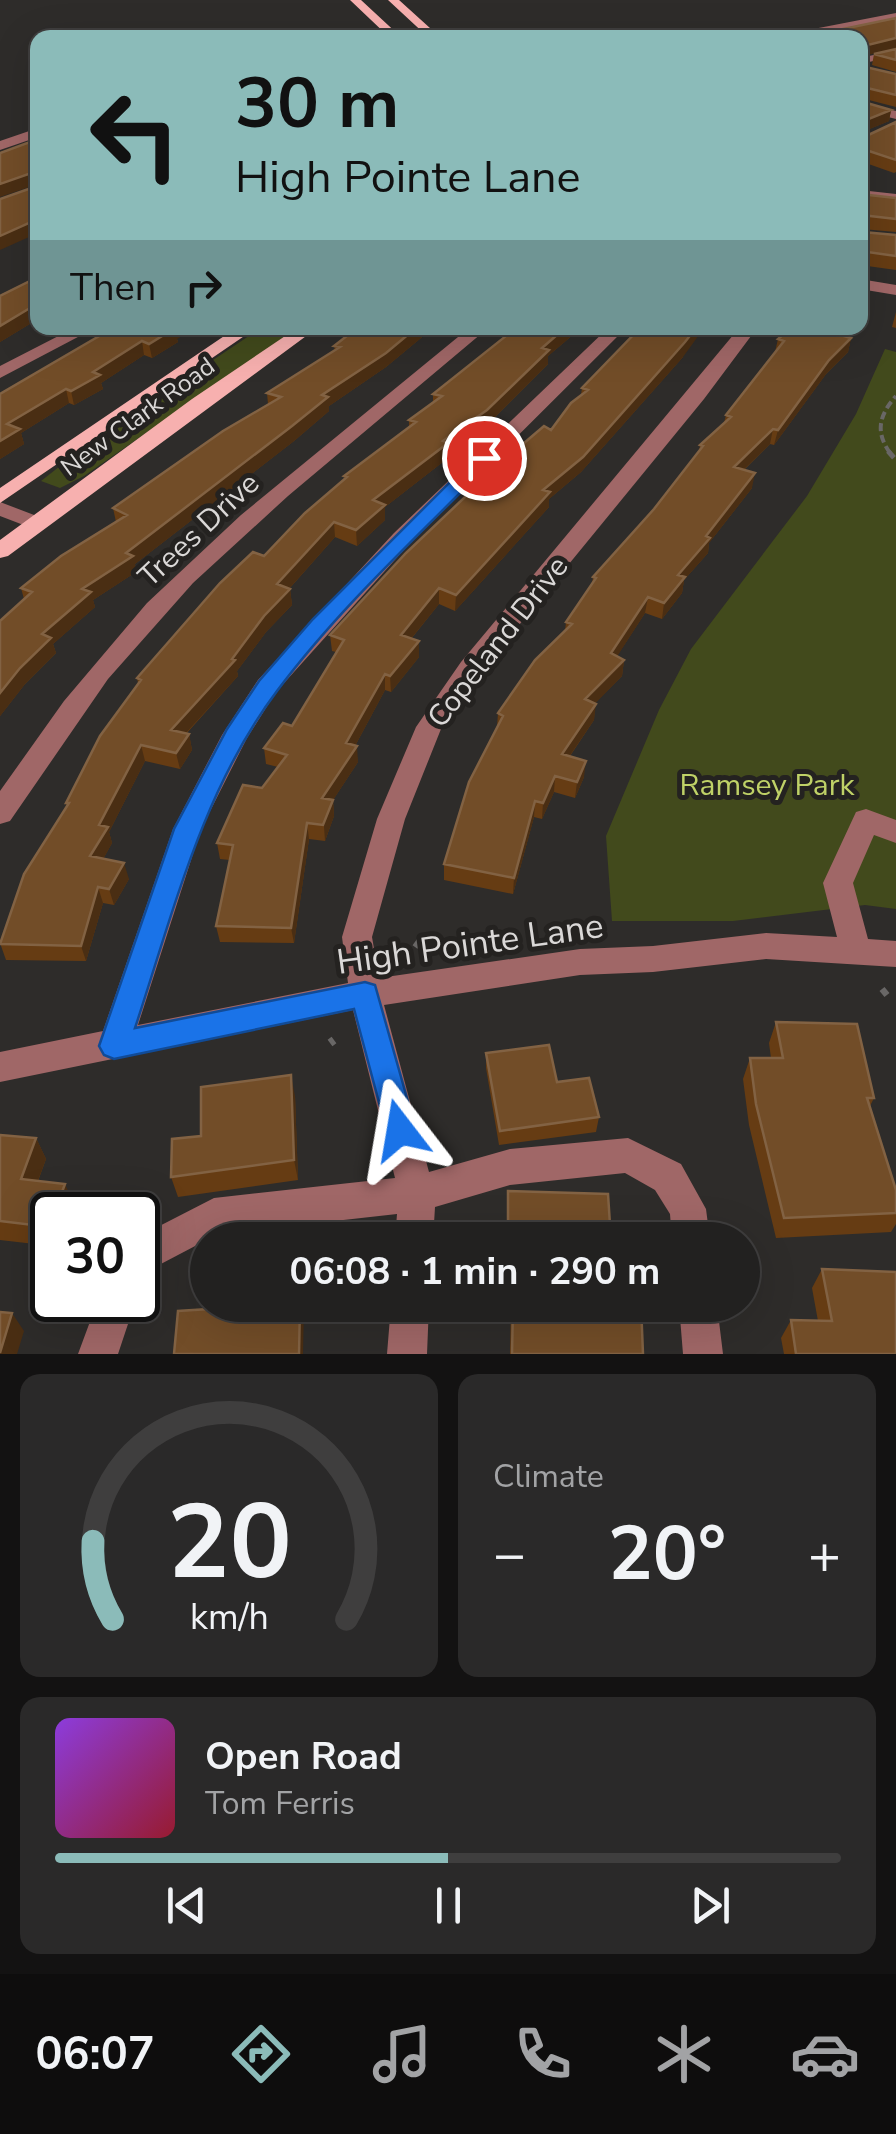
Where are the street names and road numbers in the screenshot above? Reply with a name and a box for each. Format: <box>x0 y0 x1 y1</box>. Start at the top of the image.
street label: New Clark Road <box>54 350 222 484</box>
street label: Trees Drive <box>130 463 268 597</box>
street label: Copeland Drive <box>418 548 578 736</box>
street label: High Pointe Lane <box>334 902 606 986</box>

